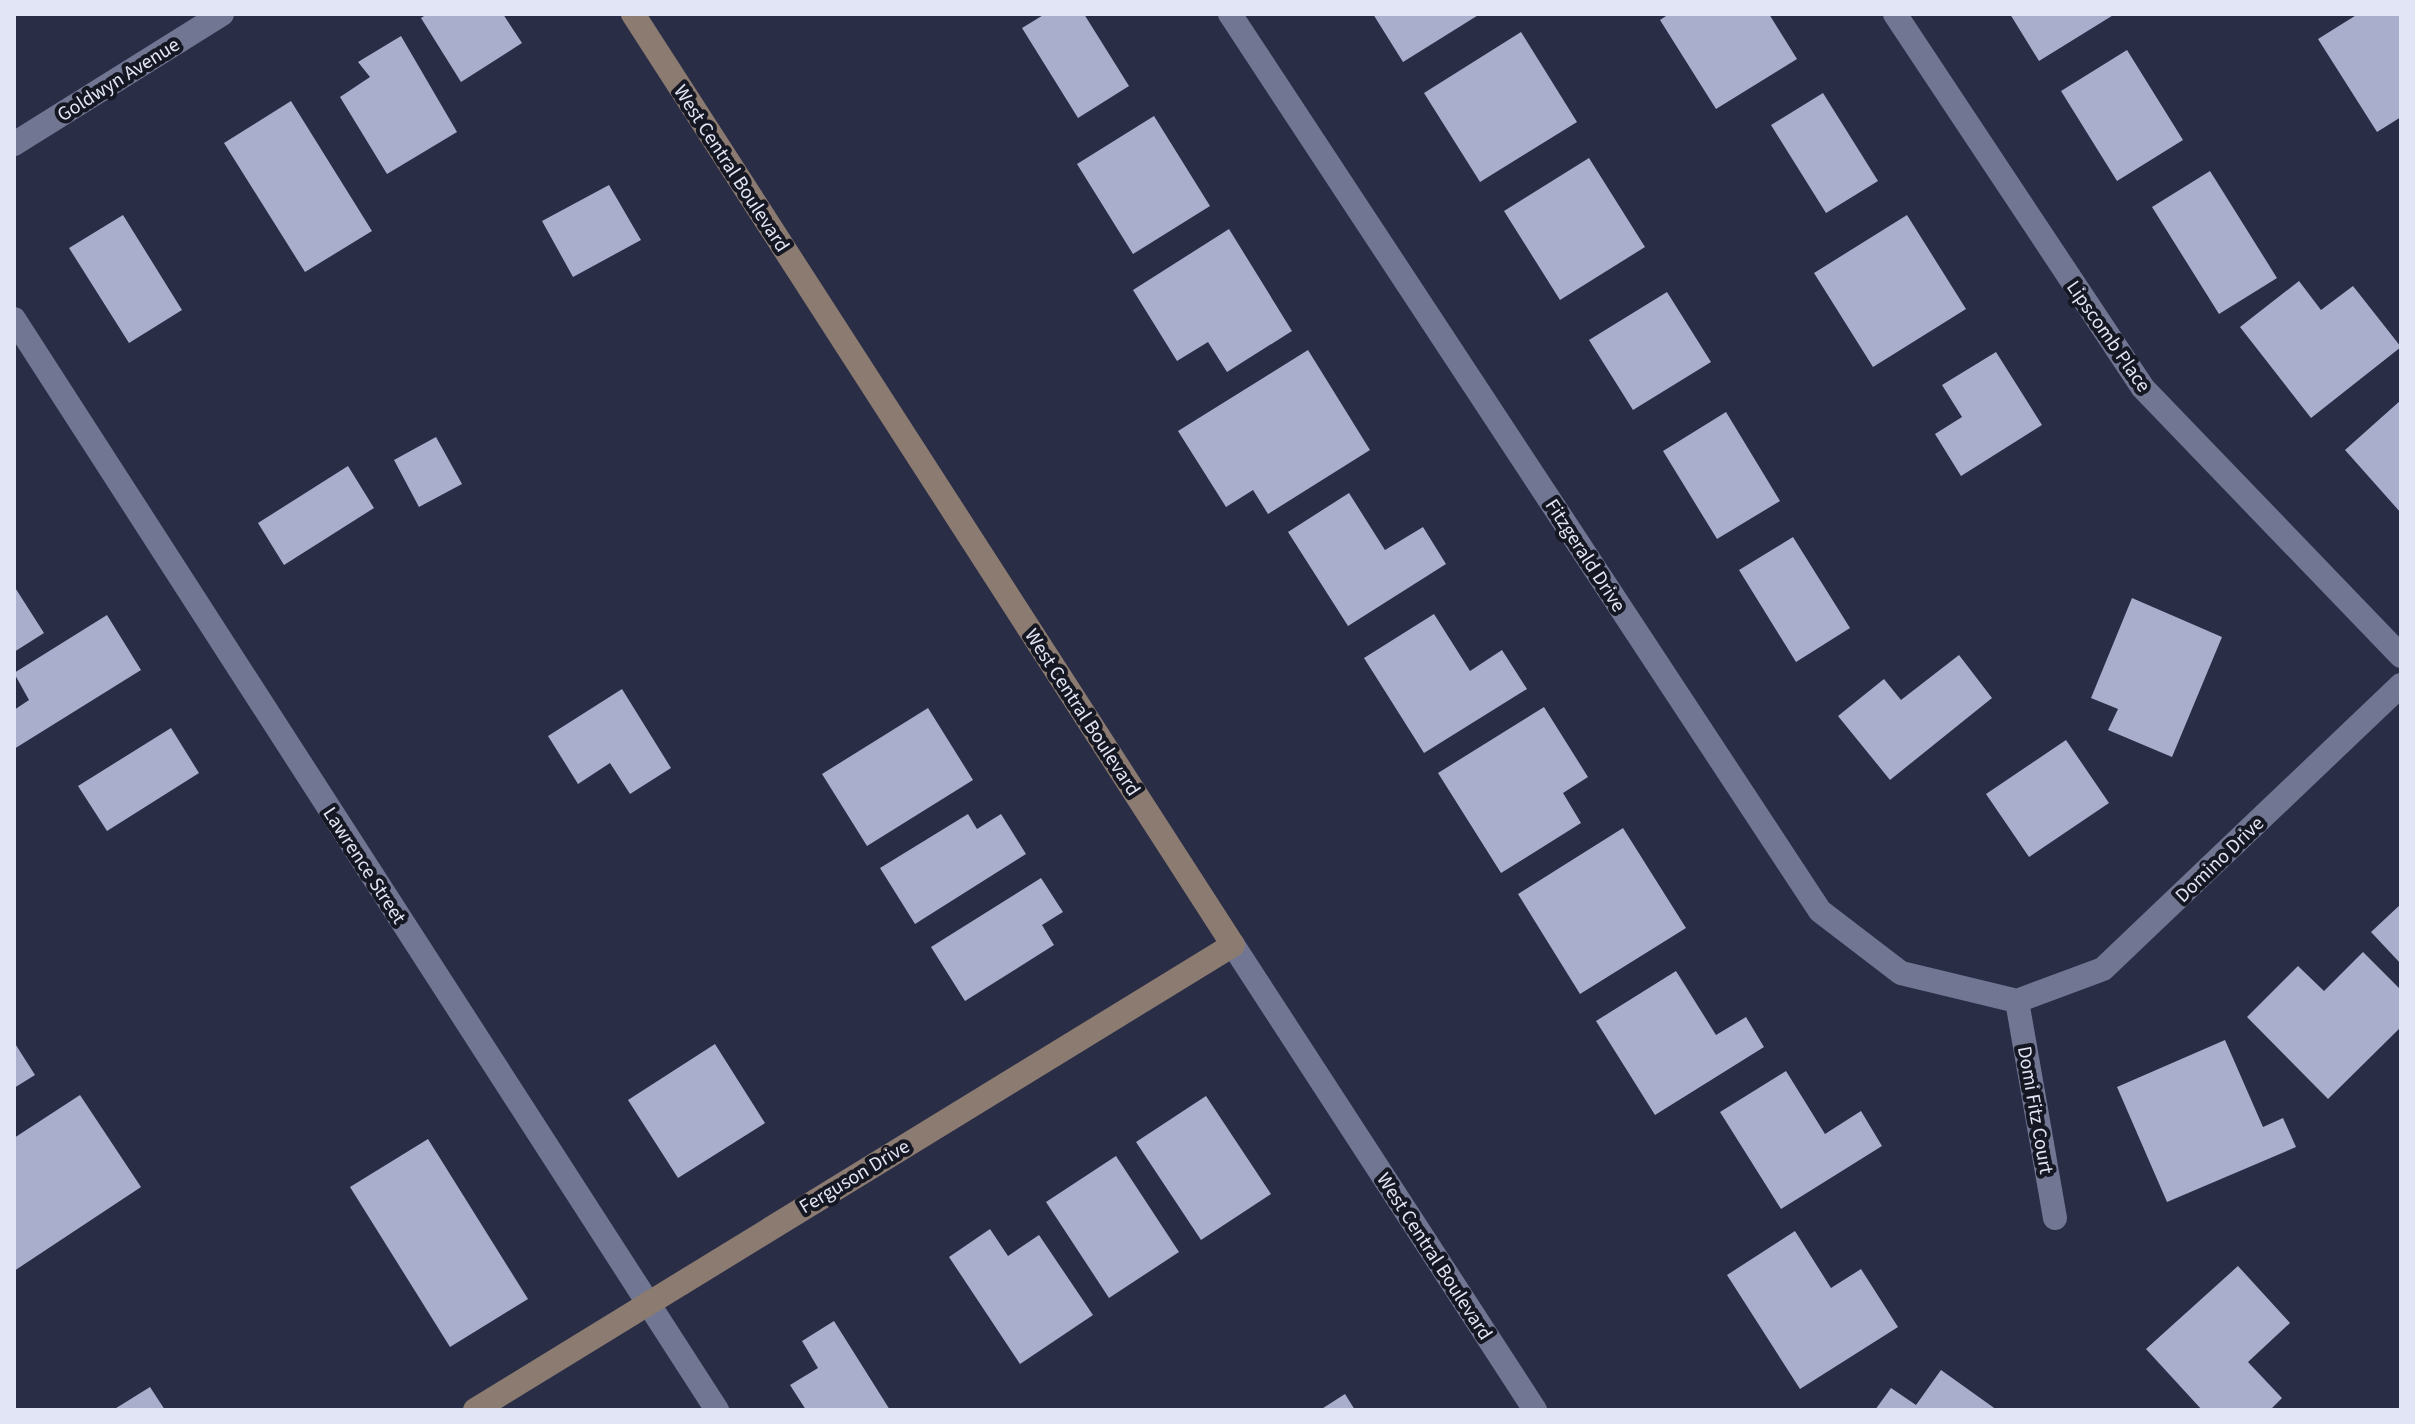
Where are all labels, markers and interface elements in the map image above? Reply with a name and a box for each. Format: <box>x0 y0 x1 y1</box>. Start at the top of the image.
street label: Goldwyn Avenue <box>52 31 185 129</box>
street label: West Central Boulevard <box>666 79 796 258</box>
street label: Lipscomb Place <box>2059 275 2157 398</box>
street label: Fitzgerald Drive <box>1538 494 1632 618</box>
street label: West Central Boulevard <box>1017 623 1147 802</box>
street label: Lawrence Street <box>316 802 413 930</box>
street label: Domino Drive <box>2169 810 2270 909</box>
street label: Domi Fitz Court <box>2010 1044 2060 1177</box>
street label: Ferguson Drive <box>794 1133 915 1221</box>
street label: West Central Boulevard <box>1369 1167 1499 1346</box>

